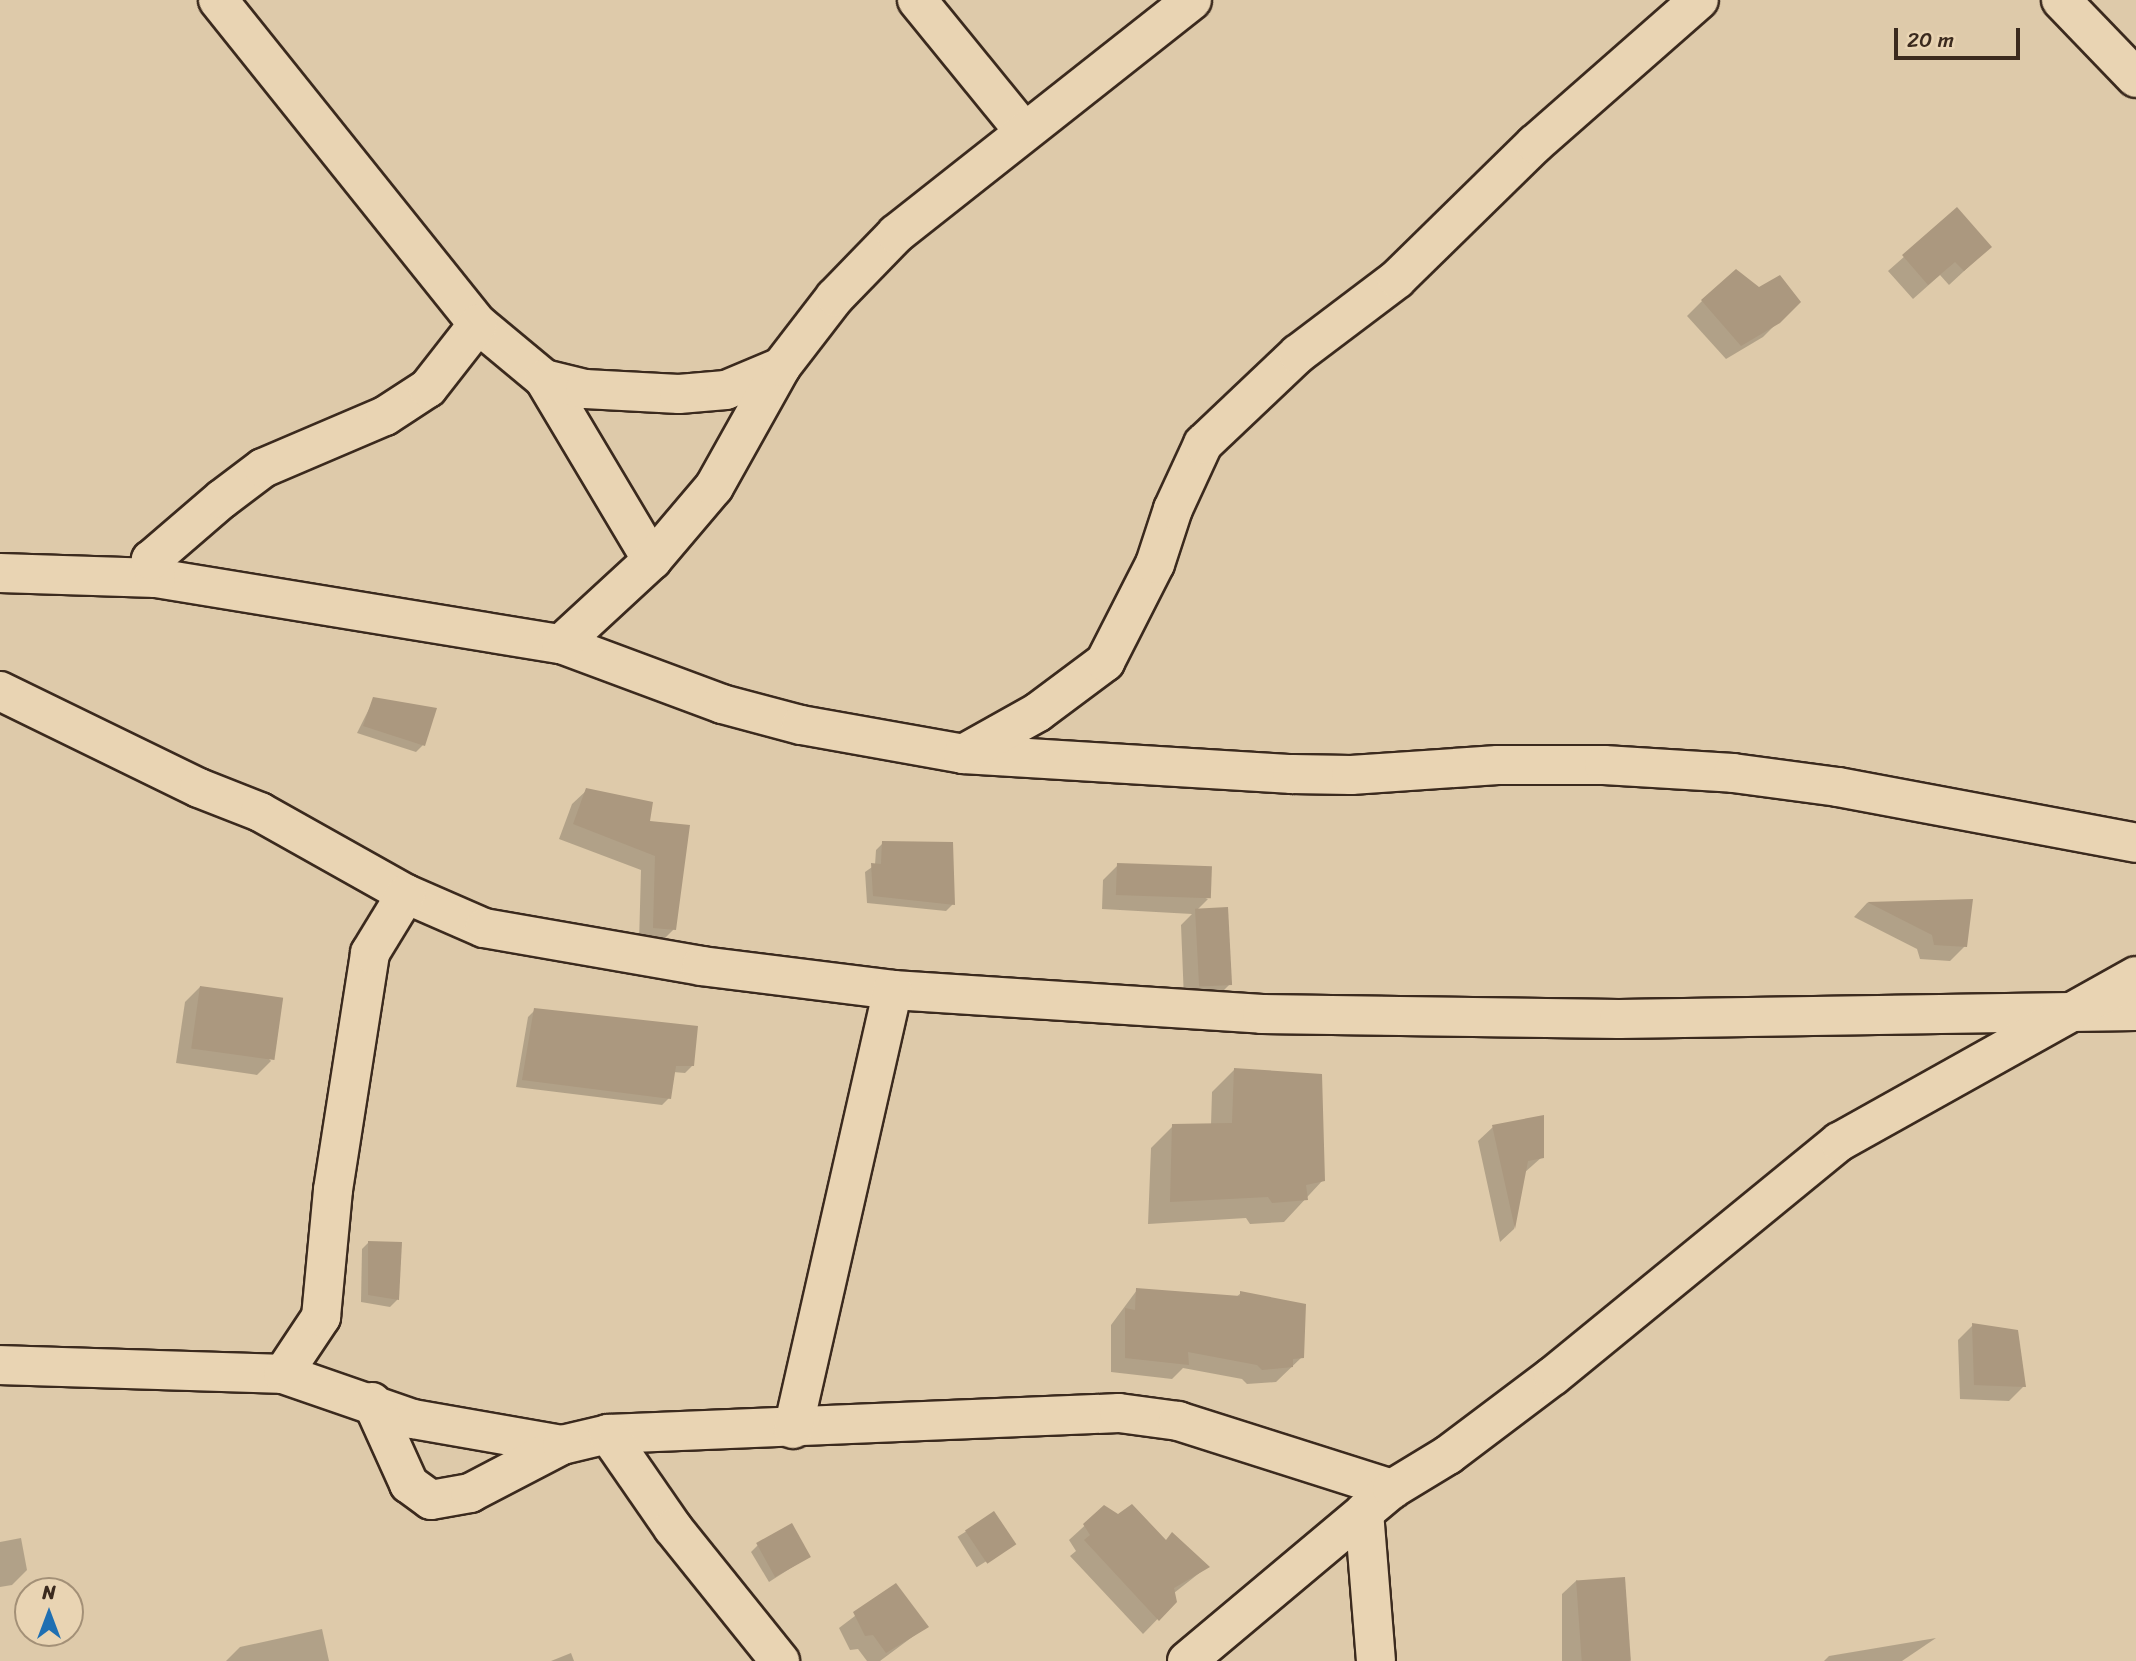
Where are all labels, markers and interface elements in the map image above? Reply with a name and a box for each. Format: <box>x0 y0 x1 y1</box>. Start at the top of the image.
scale bar <box>1898 14 2024 58</box>
text: 20 m <box>1907 21 1954 59</box>
text: N <box>42 1576 56 1609</box>
north arrow <box>14 1577 84 1647</box>

